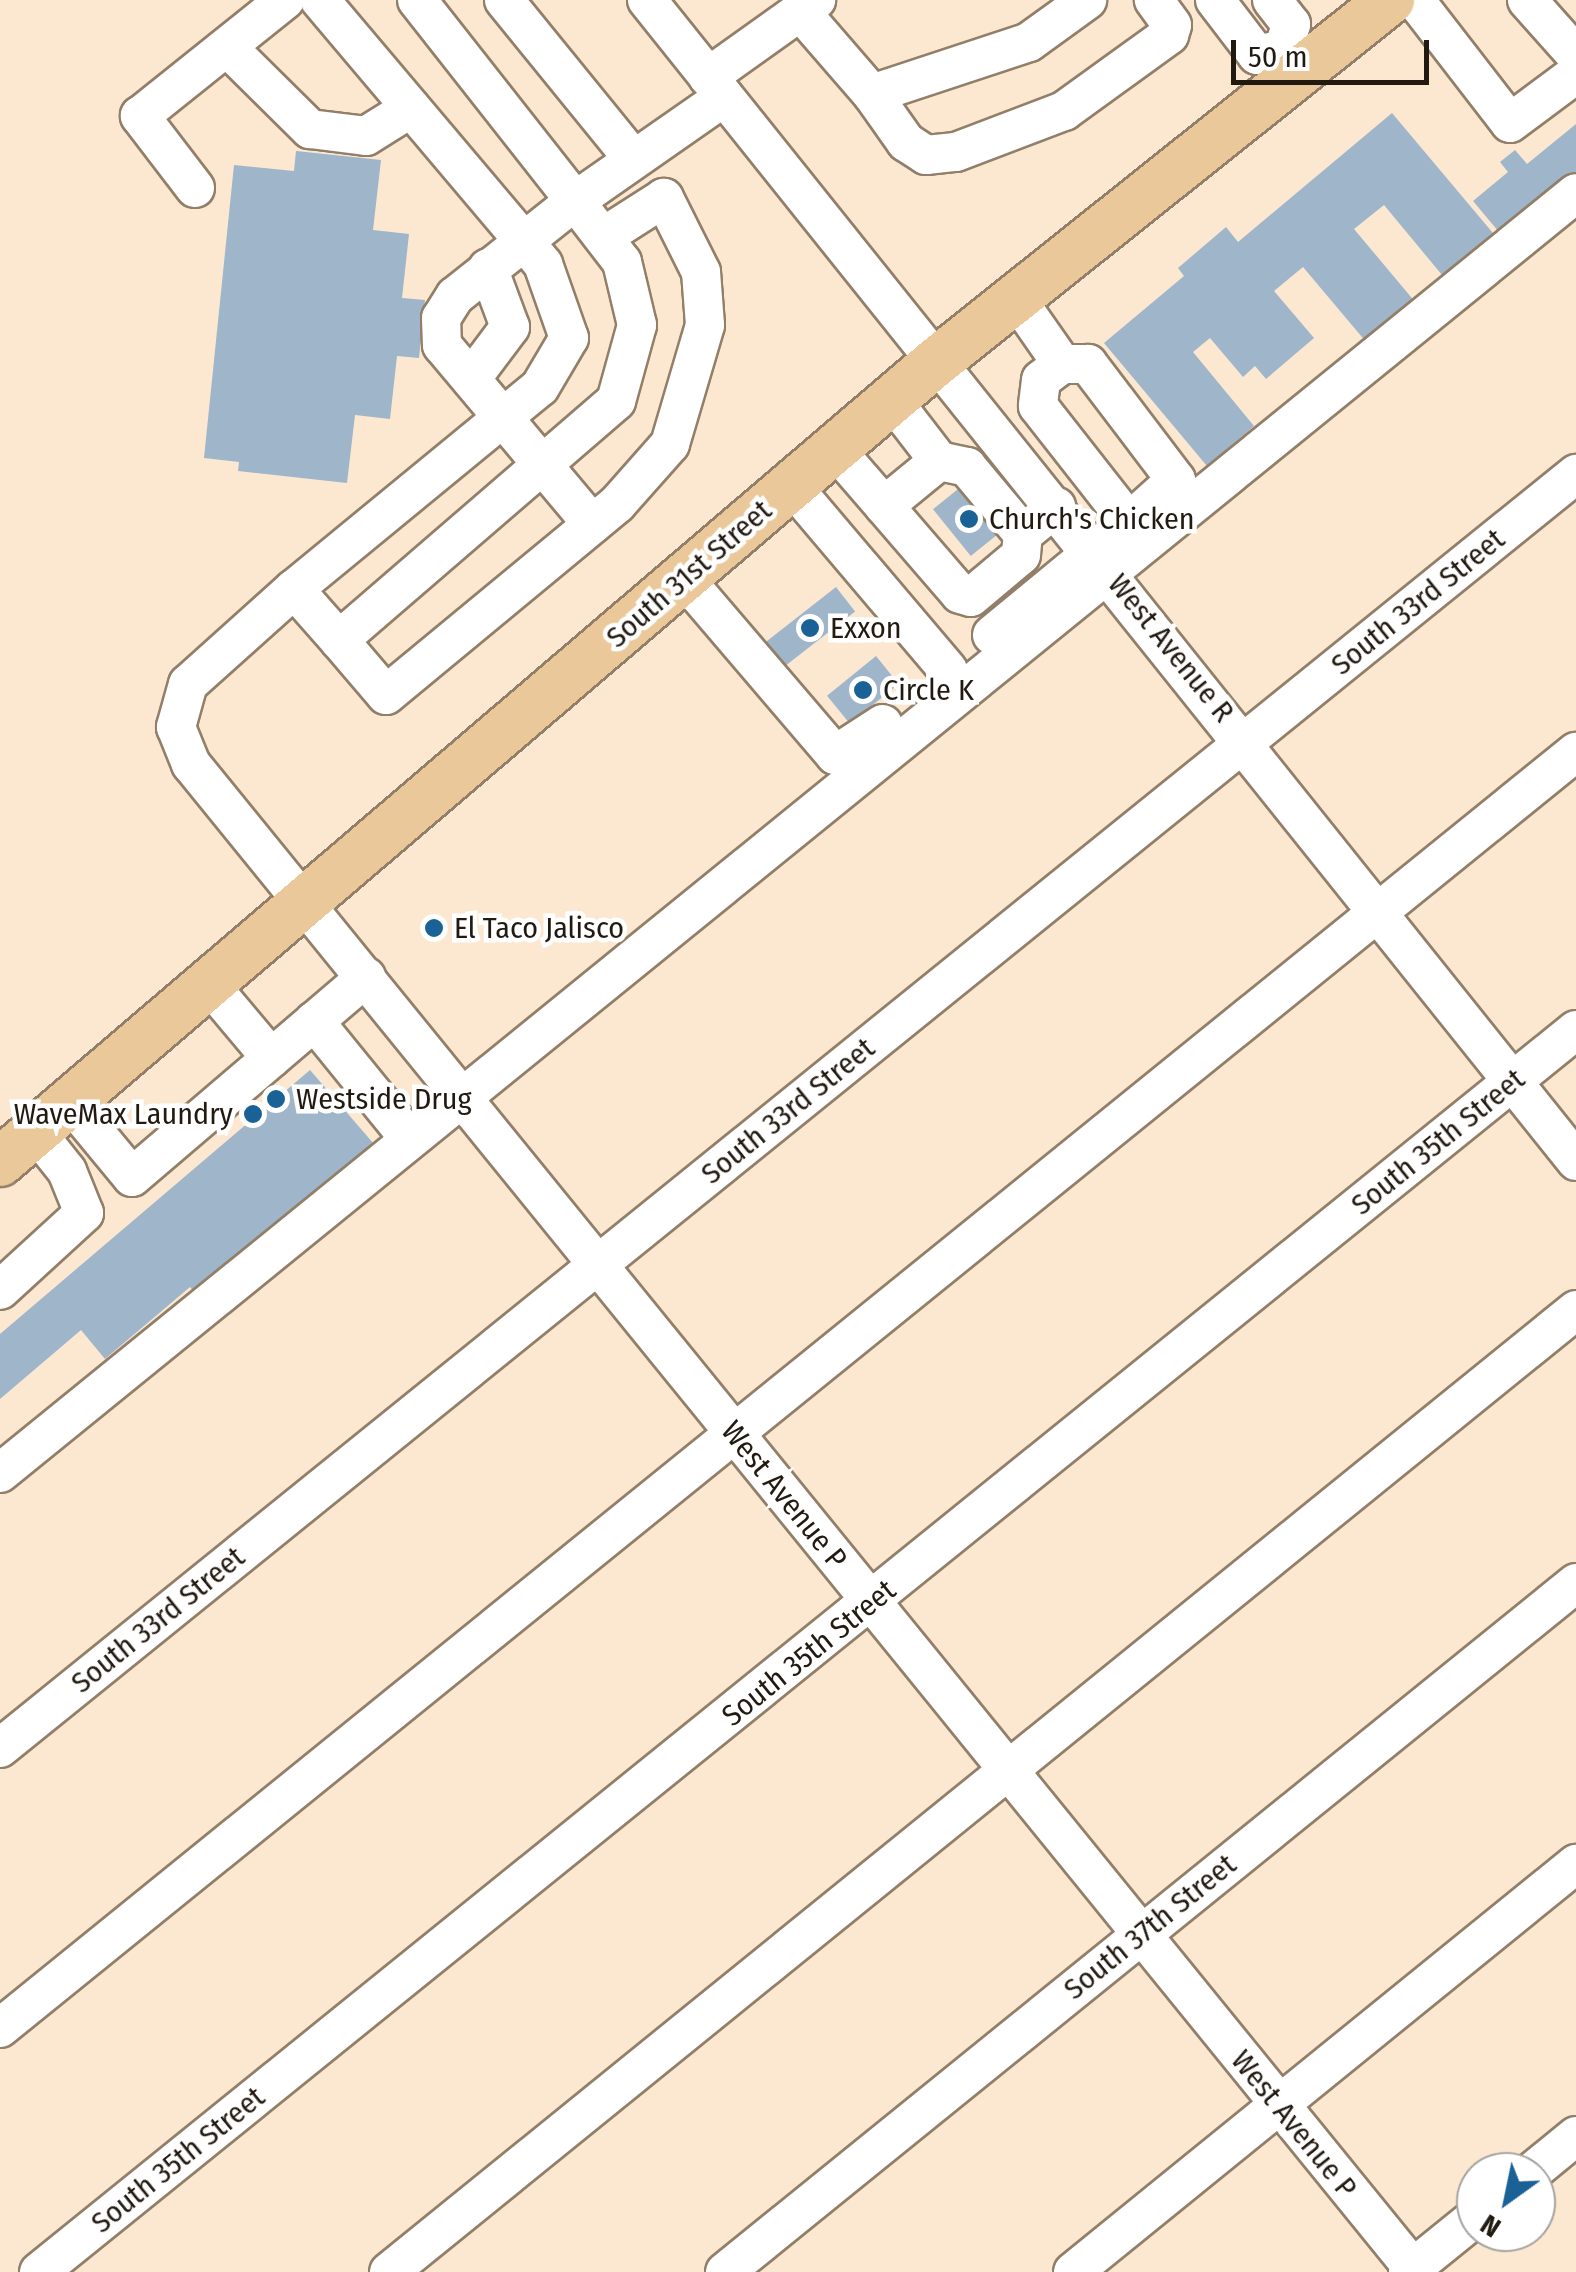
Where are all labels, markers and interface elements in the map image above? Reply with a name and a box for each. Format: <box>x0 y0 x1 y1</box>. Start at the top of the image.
scale bar <box>1236 20 1434 82</box>
text: 50 m <box>1248 39 1308 75</box>
street label: South 31st Street <box>599 493 779 655</box>
place label: Church's Chicken <box>989 501 1195 537</box>
marker: Church's Chicken <box>958 508 980 530</box>
street label: South 33rd Street <box>1324 521 1512 683</box>
street label: West Avenue R <box>1100 567 1242 729</box>
place label: Exxon <box>830 610 902 646</box>
marker: Exxon <box>799 617 821 639</box>
place label: Circle K <box>883 672 974 708</box>
marker: Circle K <box>852 679 874 701</box>
place label: El Taco Jalisco <box>454 910 624 946</box>
marker: El Taco Jalisco <box>423 917 445 939</box>
street label: South 33rd Street <box>694 1030 882 1192</box>
street label: South 35th Street <box>1344 1061 1532 1223</box>
place label: Westside Drug <box>296 1081 472 1117</box>
marker: Westside Drug <box>265 1088 287 1110</box>
place label: WaveMax Laundry <box>14 1096 233 1132</box>
marker: WaveMax Laundry <box>242 1103 264 1125</box>
street label: West Avenue P <box>714 1414 854 1576</box>
street label: South 33rd Street <box>64 1539 252 1701</box>
street label: South 35th Street <box>715 1572 903 1734</box>
street label: South 37th Street <box>1057 1847 1243 2007</box>
street label: West Avenue P <box>1224 2043 1364 2205</box>
street label: South 35th Street <box>84 2079 272 2241</box>
north arrow <box>1456 2152 1556 2252</box>
text: N <box>1474 2207 1507 2244</box>

